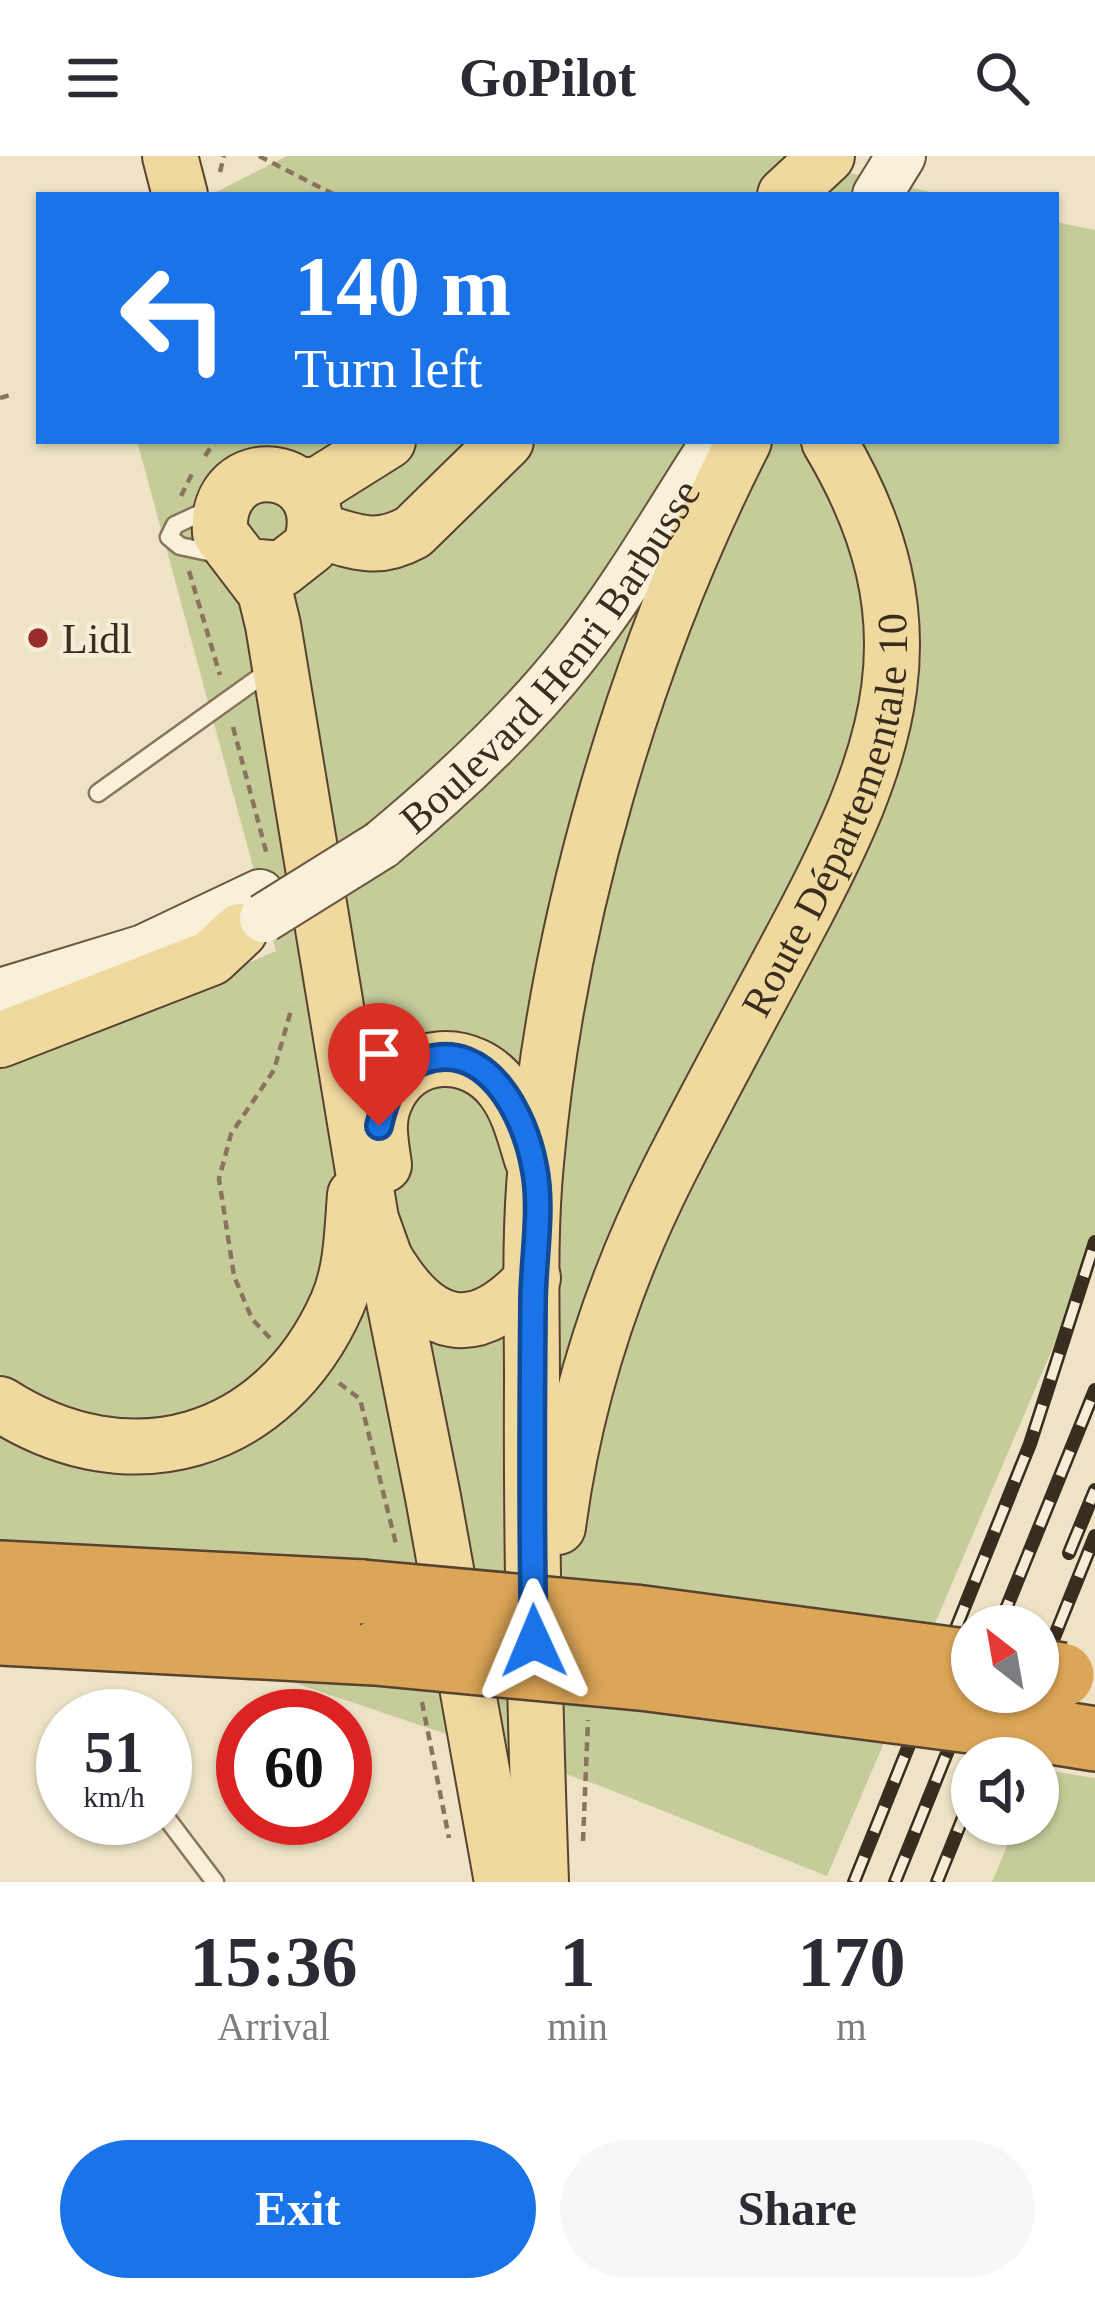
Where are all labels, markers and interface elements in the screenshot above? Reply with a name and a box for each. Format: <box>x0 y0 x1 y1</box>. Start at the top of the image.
icon: menu <box>60 45 126 111</box>
icon: search <box>969 45 1035 111</box>
text: GoPilot <box>459 48 636 108</box>
icon: left <box>96 240 252 396</box>
text: 140 m <box>294 240 511 333</box>
text: Turn left <box>294 339 483 399</box>
street label: Boulevard Henri Barbusse <box>391 472 709 843</box>
street label: Route Départementale 10 <box>733 612 916 1024</box>
place label: Lidl <box>62 616 132 662</box>
marker: Lidl <box>25 625 51 651</box>
pin <box>328 1003 430 1126</box>
icon: arrive <box>346 1021 412 1087</box>
position arrow <box>471 1578 597 1704</box>
north arrow <box>951 1605 1059 1713</box>
map controls <box>951 1605 1059 1845</box>
speed limit sign: 60 <box>216 1689 372 1845</box>
text: 51 <box>84 1719 144 1785</box>
button: sound <box>951 1737 1059 1845</box>
text: km/h <box>83 1780 145 1813</box>
text: 15:36 <box>190 1922 358 2002</box>
text: 1 <box>559 1922 595 2002</box>
text: 170 <box>797 1922 905 2002</box>
text: Arrival <box>217 2005 330 2048</box>
text: min <box>547 2005 608 2048</box>
text: m <box>836 2005 867 2048</box>
button: Exit <box>60 2140 536 2278</box>
button: Share <box>560 2140 1035 2278</box>

